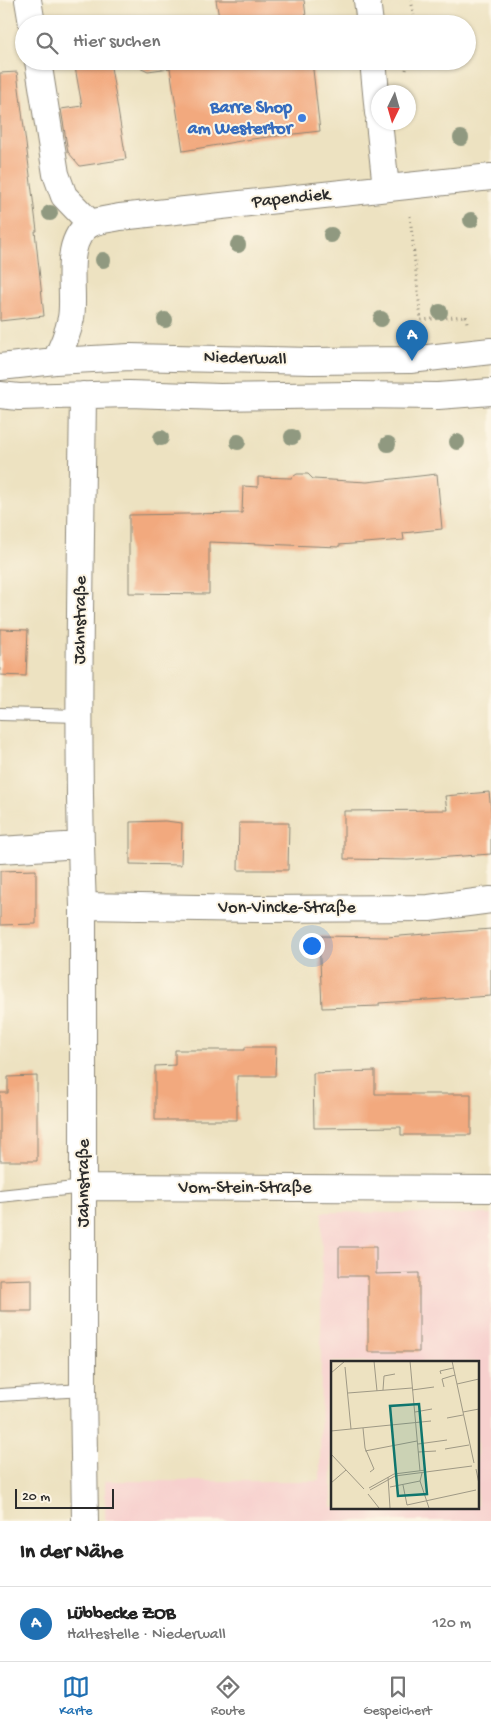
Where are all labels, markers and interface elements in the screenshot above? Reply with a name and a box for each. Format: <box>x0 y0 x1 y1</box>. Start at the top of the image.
search box <box>15 15 476 70</box>
icon: search <box>33 29 61 57</box>
text: Hier suchen <box>73 31 160 54</box>
north arrow <box>371 85 416 130</box>
place label: Barre Shop am Westertor <box>187 98 295 140</box>
marker: Barre Shop am Westertor <box>296 112 308 124</box>
street label: Papendiek <box>250 184 333 214</box>
pin: A <box>396 320 428 361</box>
street label: Niederwall <box>203 347 287 371</box>
street label: Jahnstraße <box>70 575 92 664</box>
street label: Von-Vincke-Straße <box>217 898 356 919</box>
your location <box>299 933 325 959</box>
street label: Jahnstraße <box>74 1138 95 1227</box>
street label: Vom-Stein-Straße <box>177 1178 312 1199</box>
inset map <box>331 1361 478 1508</box>
scale bar <box>15 1486 114 1509</box>
text: 20 m <box>22 1489 50 1506</box>
text: In der Nähe <box>20 1541 123 1566</box>
text: Lübbecke ZOB <box>67 1603 175 1626</box>
text: A <box>31 1615 41 1634</box>
text: 120 m <box>432 1615 471 1634</box>
text: Haltestelle · Niederwall <box>67 1626 226 1645</box>
tab: Karte <box>59 1673 93 1720</box>
tab: Route <box>211 1673 245 1720</box>
tab: Gespeichert <box>363 1673 432 1720</box>

